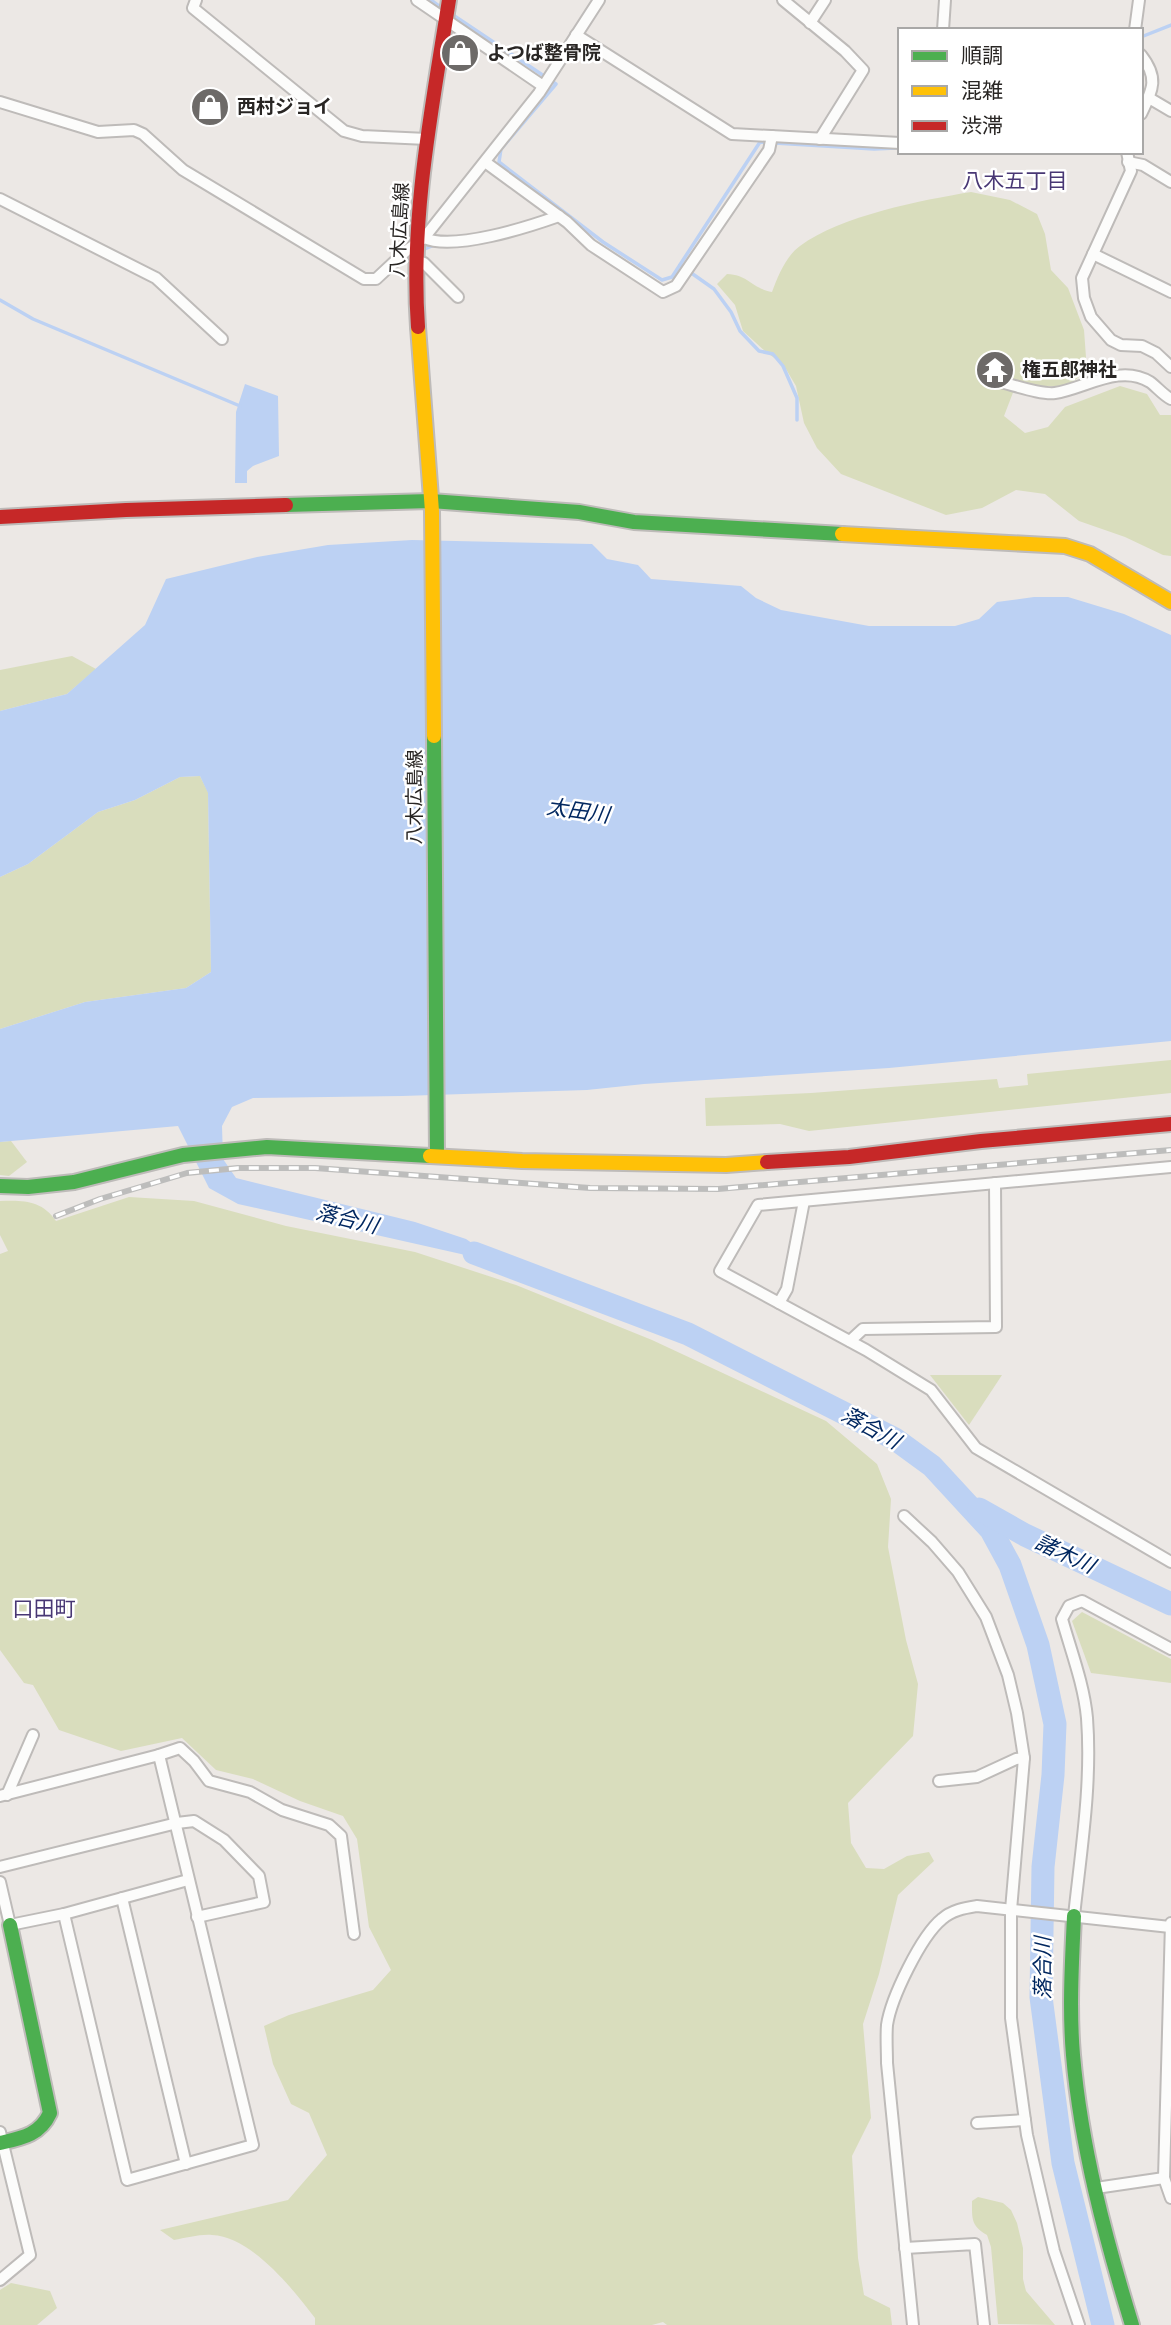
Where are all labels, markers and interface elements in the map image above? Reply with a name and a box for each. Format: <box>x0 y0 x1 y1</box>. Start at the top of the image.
legend <box>898 28 1143 154</box>
shop icon: よつば整骨院 <box>439 32 481 74</box>
place label: よつば整骨院 <box>487 41 601 65</box>
text: 順調 <box>961 43 1003 69</box>
text: 混雑 <box>961 78 1003 104</box>
shop icon: 西村ジョイ <box>189 86 231 128</box>
place label: 西村ジョイ <box>237 95 332 119</box>
text: 渋滞 <box>961 113 1003 139</box>
district label: 八木五丁目 <box>963 168 1068 194</box>
street label: 八木広島線 <box>386 182 414 278</box>
temple icon: 権五郎神社 <box>974 349 1016 391</box>
place label: 権五郎神社 <box>1022 358 1117 382</box>
street label: 八木広島線 <box>403 749 427 845</box>
water label: 太田川 <box>545 794 613 829</box>
water label: 落合川 <box>313 1199 383 1240</box>
water label: 落合川 <box>837 1401 907 1456</box>
water label: 諸木川 <box>1031 1529 1101 1580</box>
district label: 口田町 <box>13 1596 76 1622</box>
water label: 落合川 <box>1030 1935 1056 2000</box>

